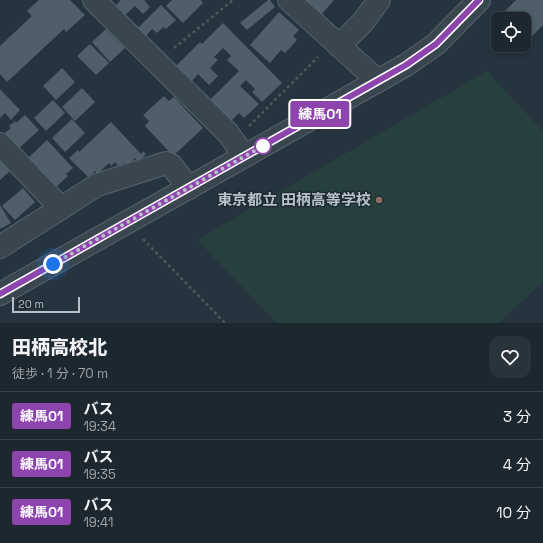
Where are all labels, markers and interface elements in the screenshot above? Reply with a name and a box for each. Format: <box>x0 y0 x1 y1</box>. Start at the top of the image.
map controls <box>491 12 531 52</box>
button: locate <box>491 12 531 52</box>
line badge: 練馬01 <box>292 101 348 127</box>
text: 練馬01 <box>298 105 342 123</box>
unlabelled marker <box>254 137 272 155</box>
place label: 東京都立 田柄高等学校 <box>217 190 371 209</box>
marker: 東京都立 田柄高等学校 <box>374 195 384 205</box>
your location <box>43 254 63 274</box>
scale bar <box>12 295 80 314</box>
text: 20 m <box>18 297 44 311</box>
text: 田柄高校北 <box>12 335 107 360</box>
button: heart <box>489 336 531 378</box>
text: 徒歩 · 1 分 · 70 m <box>12 365 108 382</box>
text: バス <box>83 399 113 418</box>
text: 練馬01 <box>20 407 63 425</box>
text: 3 分 <box>503 407 531 426</box>
text: 19:34 <box>83 418 116 435</box>
text: バス <box>83 447 113 466</box>
text: 練馬01 <box>20 455 63 473</box>
text: 4 分 <box>503 455 531 474</box>
text: 19:35 <box>83 466 116 483</box>
text: バス <box>83 495 113 514</box>
text: 練馬01 <box>20 503 63 521</box>
text: 10 分 <box>496 503 531 522</box>
text: 19:41 <box>83 514 113 531</box>

